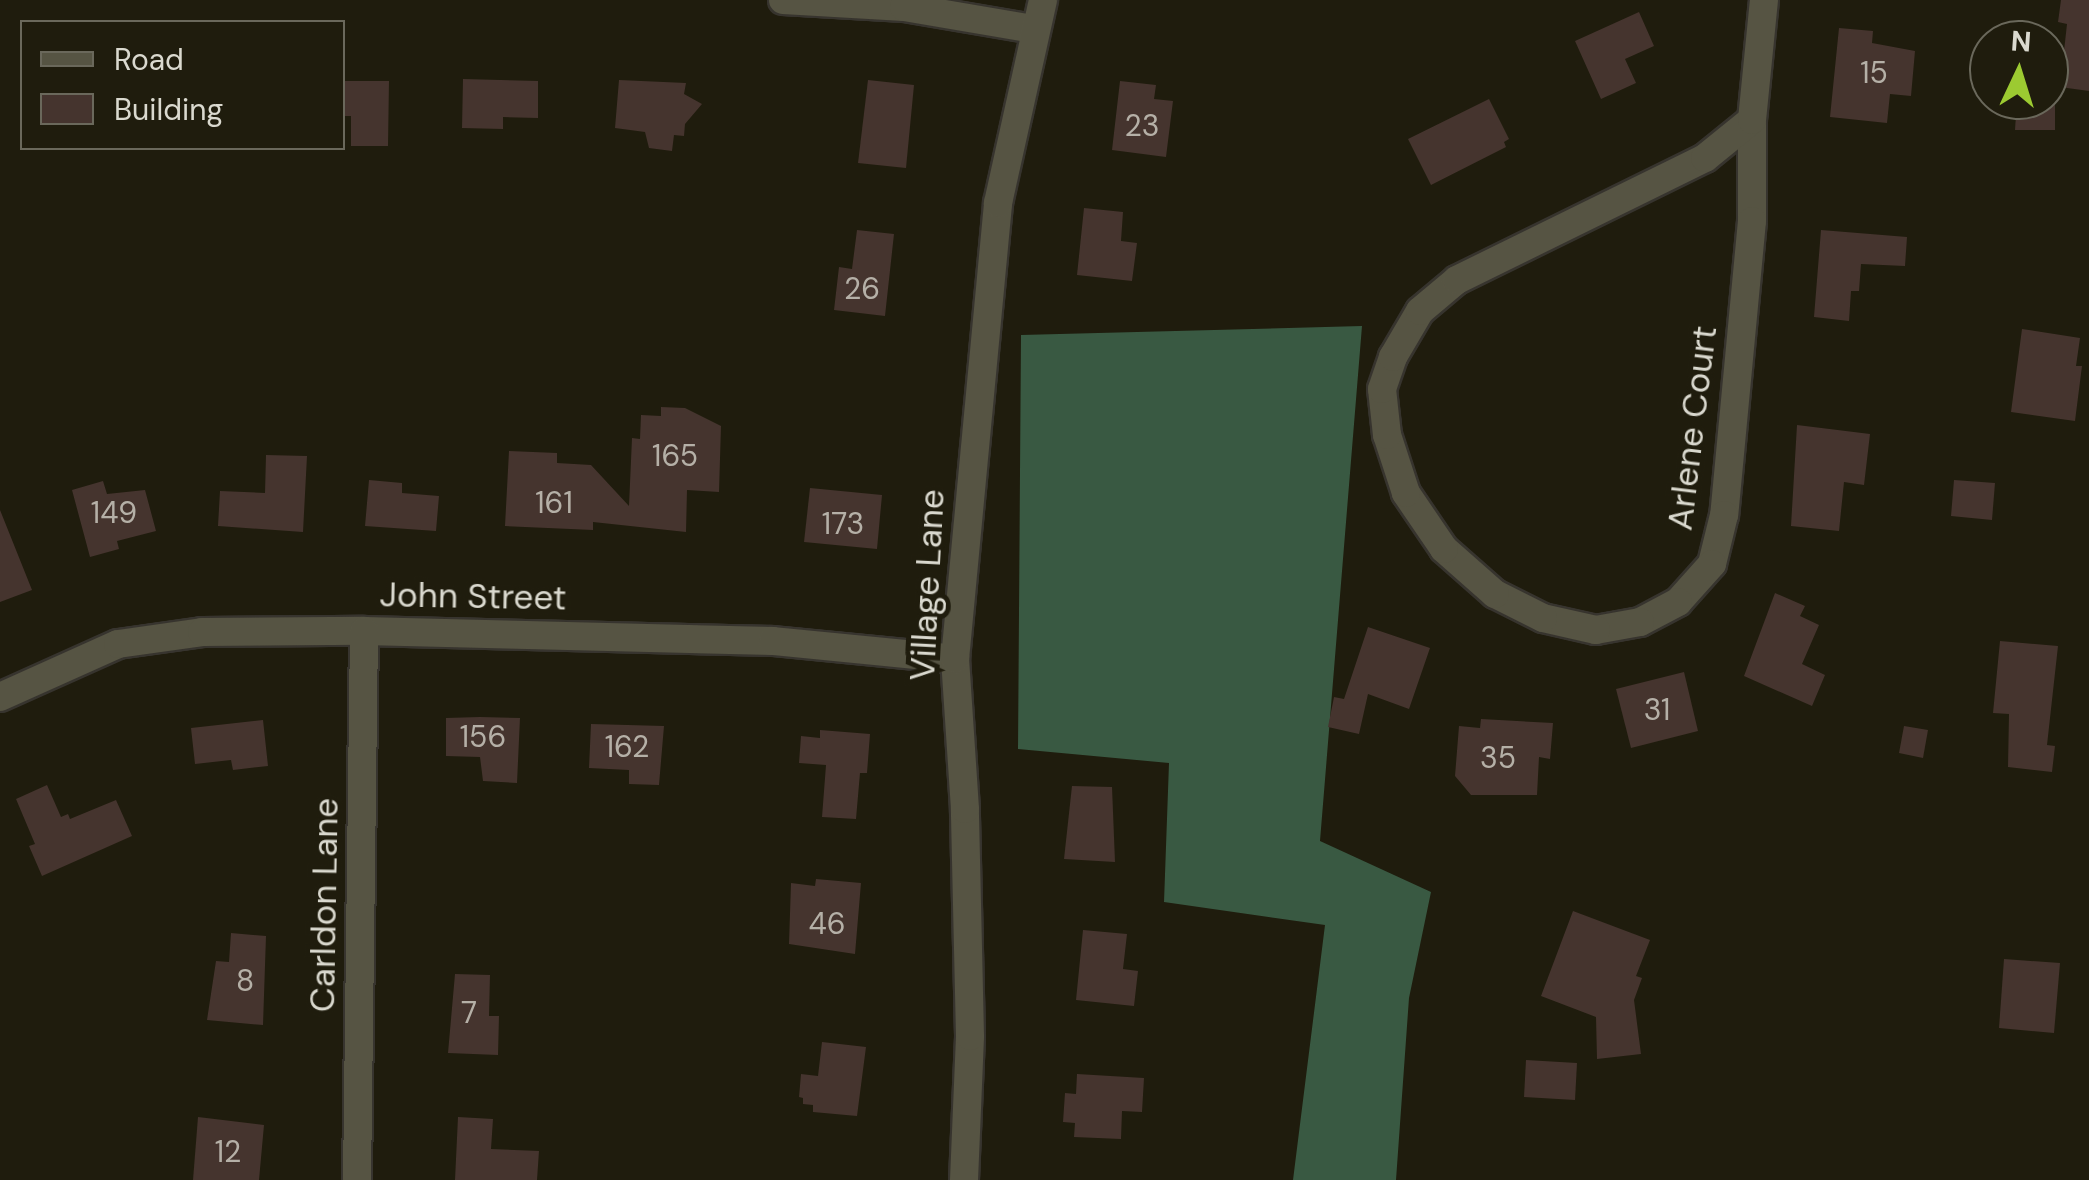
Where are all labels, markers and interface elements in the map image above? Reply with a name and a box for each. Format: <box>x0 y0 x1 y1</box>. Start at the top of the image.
legend <box>20 20 345 150</box>
north arrow <box>1969 20 2069 120</box>
text: N <box>2010 22 2032 61</box>
text: Road <box>114 40 184 79</box>
house number: 15 <box>1860 55 1888 91</box>
text: Building <box>114 90 223 129</box>
house number: 23 <box>1124 108 1160 144</box>
house number: 26 <box>844 271 880 307</box>
street label: Arlene Court <box>1659 323 1725 533</box>
house number: 165 <box>652 438 698 474</box>
house number: 161 <box>535 485 573 521</box>
street label: Village Lane <box>901 488 953 682</box>
house number: 149 <box>91 495 137 531</box>
house number: 173 <box>822 506 864 542</box>
street label: John Street <box>379 573 567 619</box>
house number: 31 <box>1644 692 1670 728</box>
house number: 156 <box>460 719 506 755</box>
house number: 162 <box>605 729 649 765</box>
house number: 35 <box>1480 740 1516 776</box>
street label: Carldon Lane <box>301 797 347 1013</box>
house number: 46 <box>808 906 846 942</box>
house number: 8 <box>236 963 254 999</box>
house number: 7 <box>461 995 477 1031</box>
house number: 12 <box>215 1134 241 1170</box>

